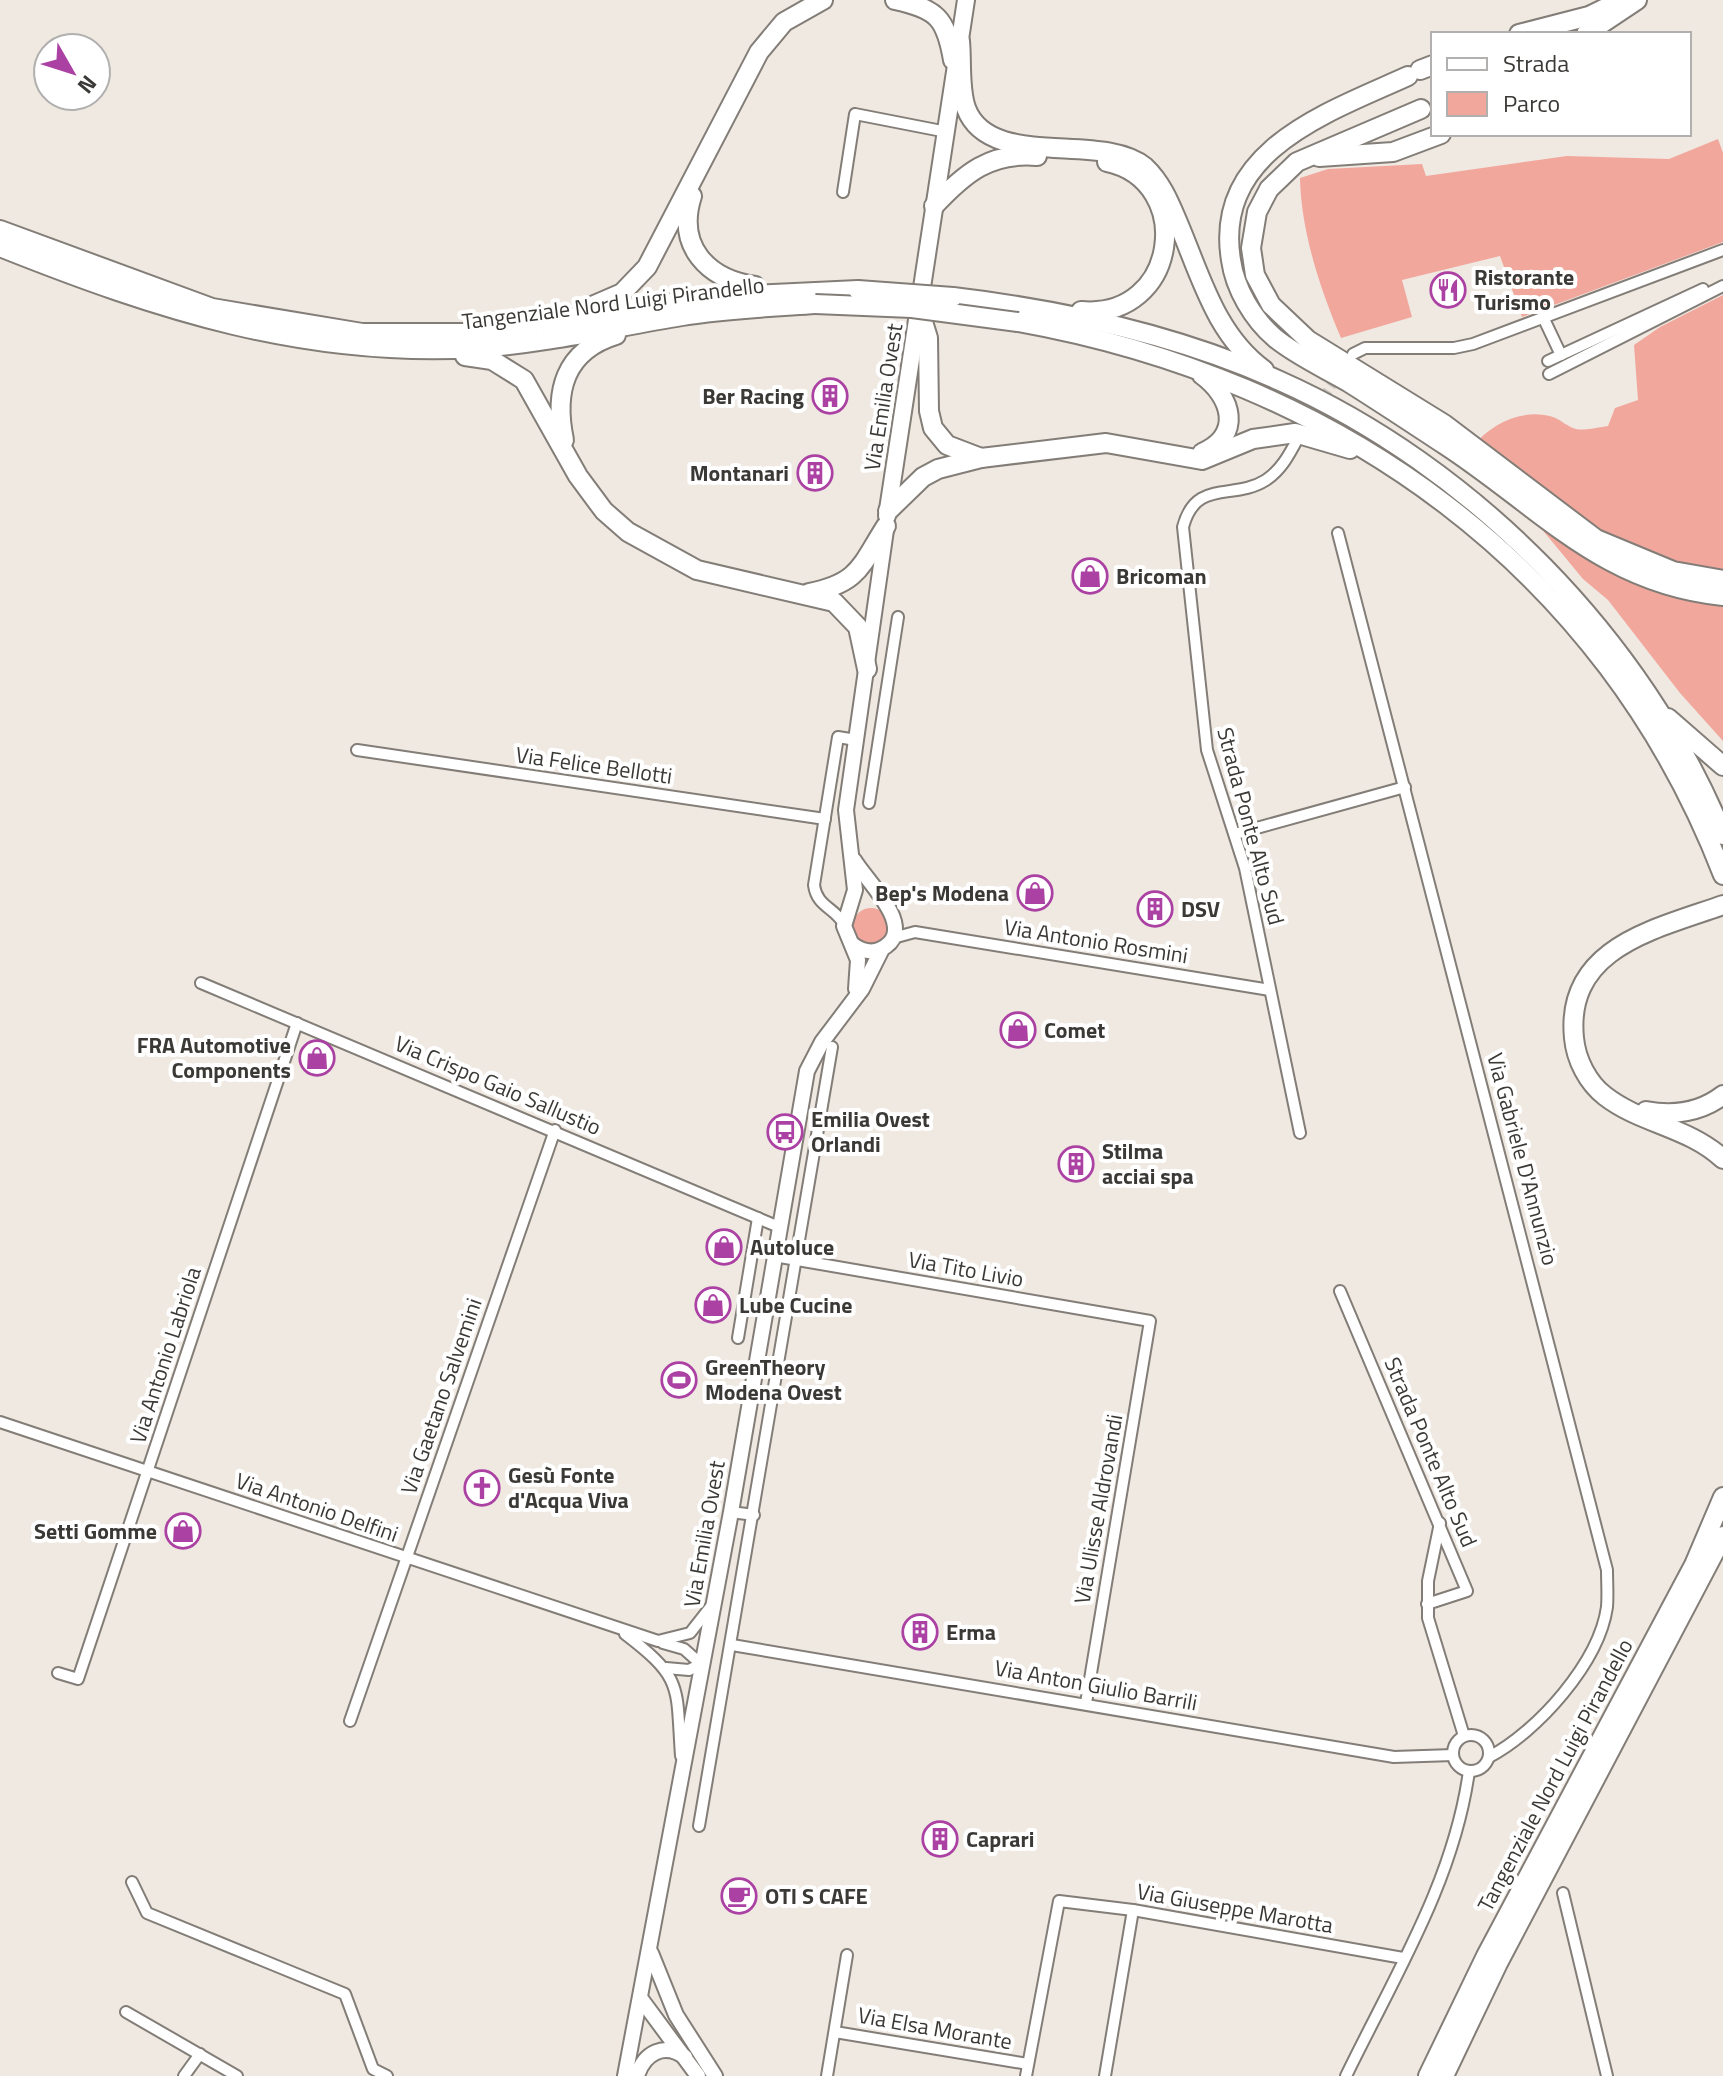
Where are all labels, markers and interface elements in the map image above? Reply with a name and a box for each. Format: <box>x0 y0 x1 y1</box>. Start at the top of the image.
north arrow <box>32 32 112 112</box>
legend <box>1431 32 1691 136</box>
text: Strada <box>1503 45 1569 81</box>
text: N <box>70 68 106 101</box>
text: Parco <box>1503 85 1560 121</box>
place label: Ristorante Turismo <box>1474 260 1574 319</box>
street label: Tangenziale Nord Luigi Pirandello <box>460 268 766 338</box>
restaurant icon: Ristorante Turismo <box>1429 271 1467 309</box>
street label: Via Emilia Ovest <box>855 321 911 473</box>
building icon: Ber Racing <box>811 377 849 415</box>
place label: Ber Racing <box>702 379 804 413</box>
building icon: Montanari <box>796 454 834 492</box>
place label: Montanari <box>690 456 789 490</box>
shop icon: Bricoman <box>1071 557 1109 595</box>
place label: Bricoman <box>1116 559 1207 593</box>
street label: Strada Ponte Alto Sud <box>1208 723 1294 929</box>
street label: Via Felice Bellotti <box>514 737 674 793</box>
shop icon: Bep's Modena <box>1016 874 1054 912</box>
place label: Bep's Modena <box>875 876 1009 910</box>
building icon: DSV <box>1136 890 1174 928</box>
place label: DSV <box>1181 892 1220 926</box>
street label: Via Antonio Rosmini <box>1002 910 1190 972</box>
shop icon: Comet <box>999 1011 1037 1049</box>
place label: Comet <box>1044 1013 1105 1047</box>
street label: Via Crispo Gaio Sallustio <box>390 1026 606 1144</box>
place label: FRA Automotive Components <box>137 1028 291 1087</box>
shop icon: FRA Automotive Components <box>298 1039 336 1077</box>
street label: Via Gabriele D'Annunzio <box>1478 1049 1568 1269</box>
place label: Emilia Ovest Orlandi <box>811 1102 930 1161</box>
bus stop icon: Emilia Ovest Orlandi <box>766 1113 804 1151</box>
place label: Stilma acciai spa <box>1102 1134 1194 1193</box>
building icon: Stilma acciai spa <box>1057 1145 1095 1183</box>
shop icon: Autoluce <box>705 1228 743 1266</box>
place label: Autoluce <box>750 1230 834 1264</box>
street label: Via Tito Livio <box>906 1242 1026 1296</box>
street label: Via Antonio Labriola <box>120 1262 210 1448</box>
shop icon: Lube Cucine <box>694 1286 732 1324</box>
place label: Lube Cucine <box>739 1288 852 1322</box>
street label: Via Gaetano Salvemini <box>391 1293 491 1499</box>
place label: GreenTheory Modena Ovest <box>705 1350 842 1409</box>
street label: Strada Ponte Alto Sud <box>1376 1352 1486 1552</box>
sports icon: GreenTheory Modena Ovest <box>660 1361 698 1399</box>
street label: Via Ulisse Aldrovandi <box>1065 1411 1131 1607</box>
place label: Gesù Fonte d'Acqua Viva <box>508 1458 629 1517</box>
street label: Via Emilia Ovest <box>674 1458 734 1610</box>
street label: Via Antonio Delfini <box>231 1463 403 1551</box>
church icon: Gesù Fonte d'Acqua Viva <box>463 1469 501 1507</box>
shop icon: Setti Gomme <box>164 1512 202 1550</box>
place label: Setti Gomme <box>34 1514 157 1548</box>
building icon: Erma <box>901 1613 939 1651</box>
place label: Erma <box>946 1615 996 1649</box>
street label: Tangenziale Nord Luigi Pirandello <box>1469 1633 1641 1917</box>
street label: Via Anton Giulio Barrili <box>992 1650 1200 1720</box>
building icon: Caprari <box>921 1820 959 1858</box>
place label: Caprari <box>966 1822 1034 1856</box>
street label: Via Giuseppe Marotta <box>1134 1874 1336 1942</box>
cafe icon: OTI S CAFE <box>720 1877 758 1915</box>
place label: OTI S CAFE <box>765 1879 868 1913</box>
street label: Via Elsa Morante <box>855 1998 1015 2058</box>

